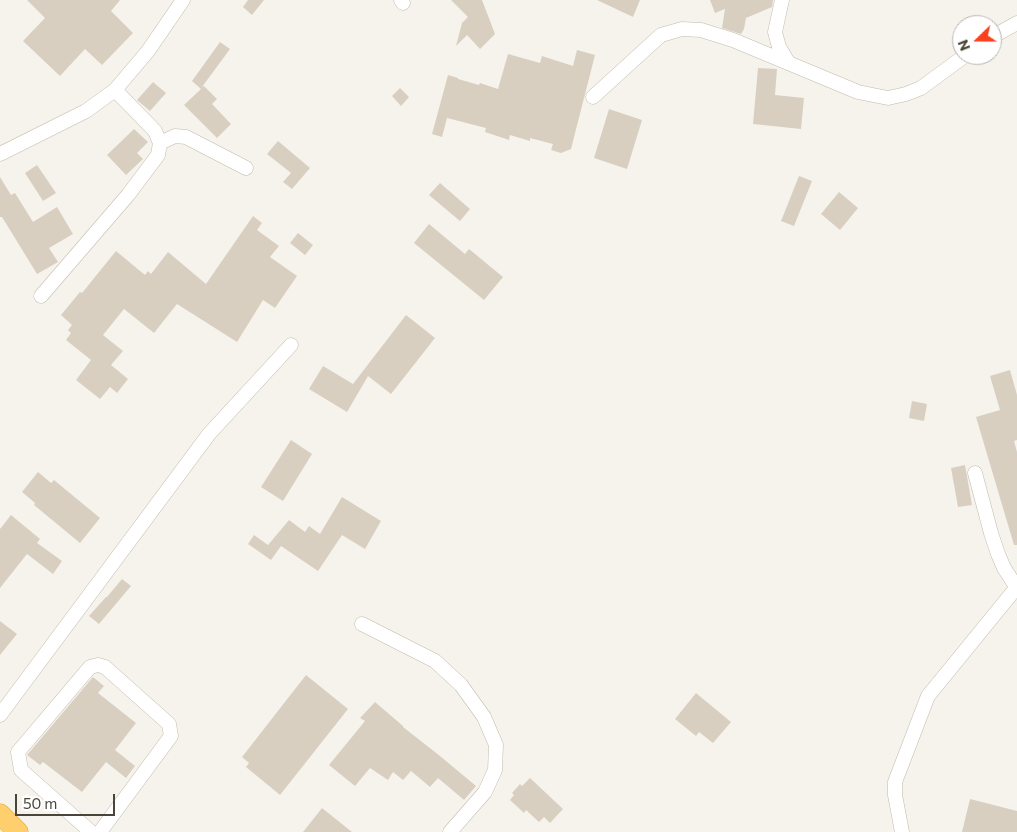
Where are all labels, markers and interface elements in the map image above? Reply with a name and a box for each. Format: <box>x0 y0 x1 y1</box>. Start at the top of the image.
north arrow <box>952 15 1002 65</box>
text: N <box>954 37 973 53</box>
scale bar <box>18 784 118 816</box>
text: 50 m <box>23 794 57 812</box>

